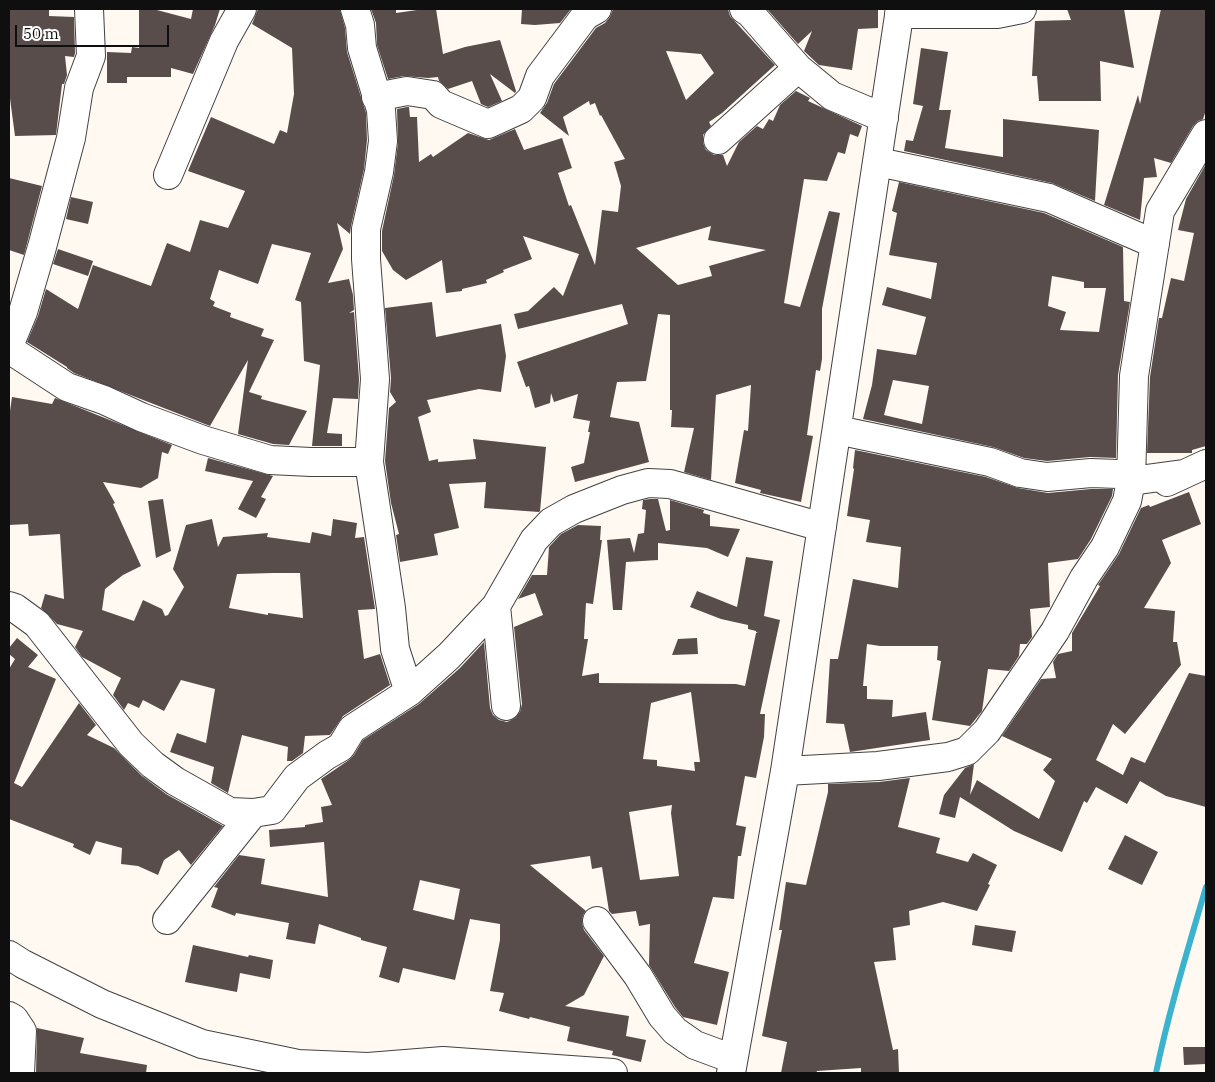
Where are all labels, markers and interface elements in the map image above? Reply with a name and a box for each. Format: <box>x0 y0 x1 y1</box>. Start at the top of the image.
scale bar <box>18 15 171 47</box>
text: 50 m <box>23 24 59 43</box>

